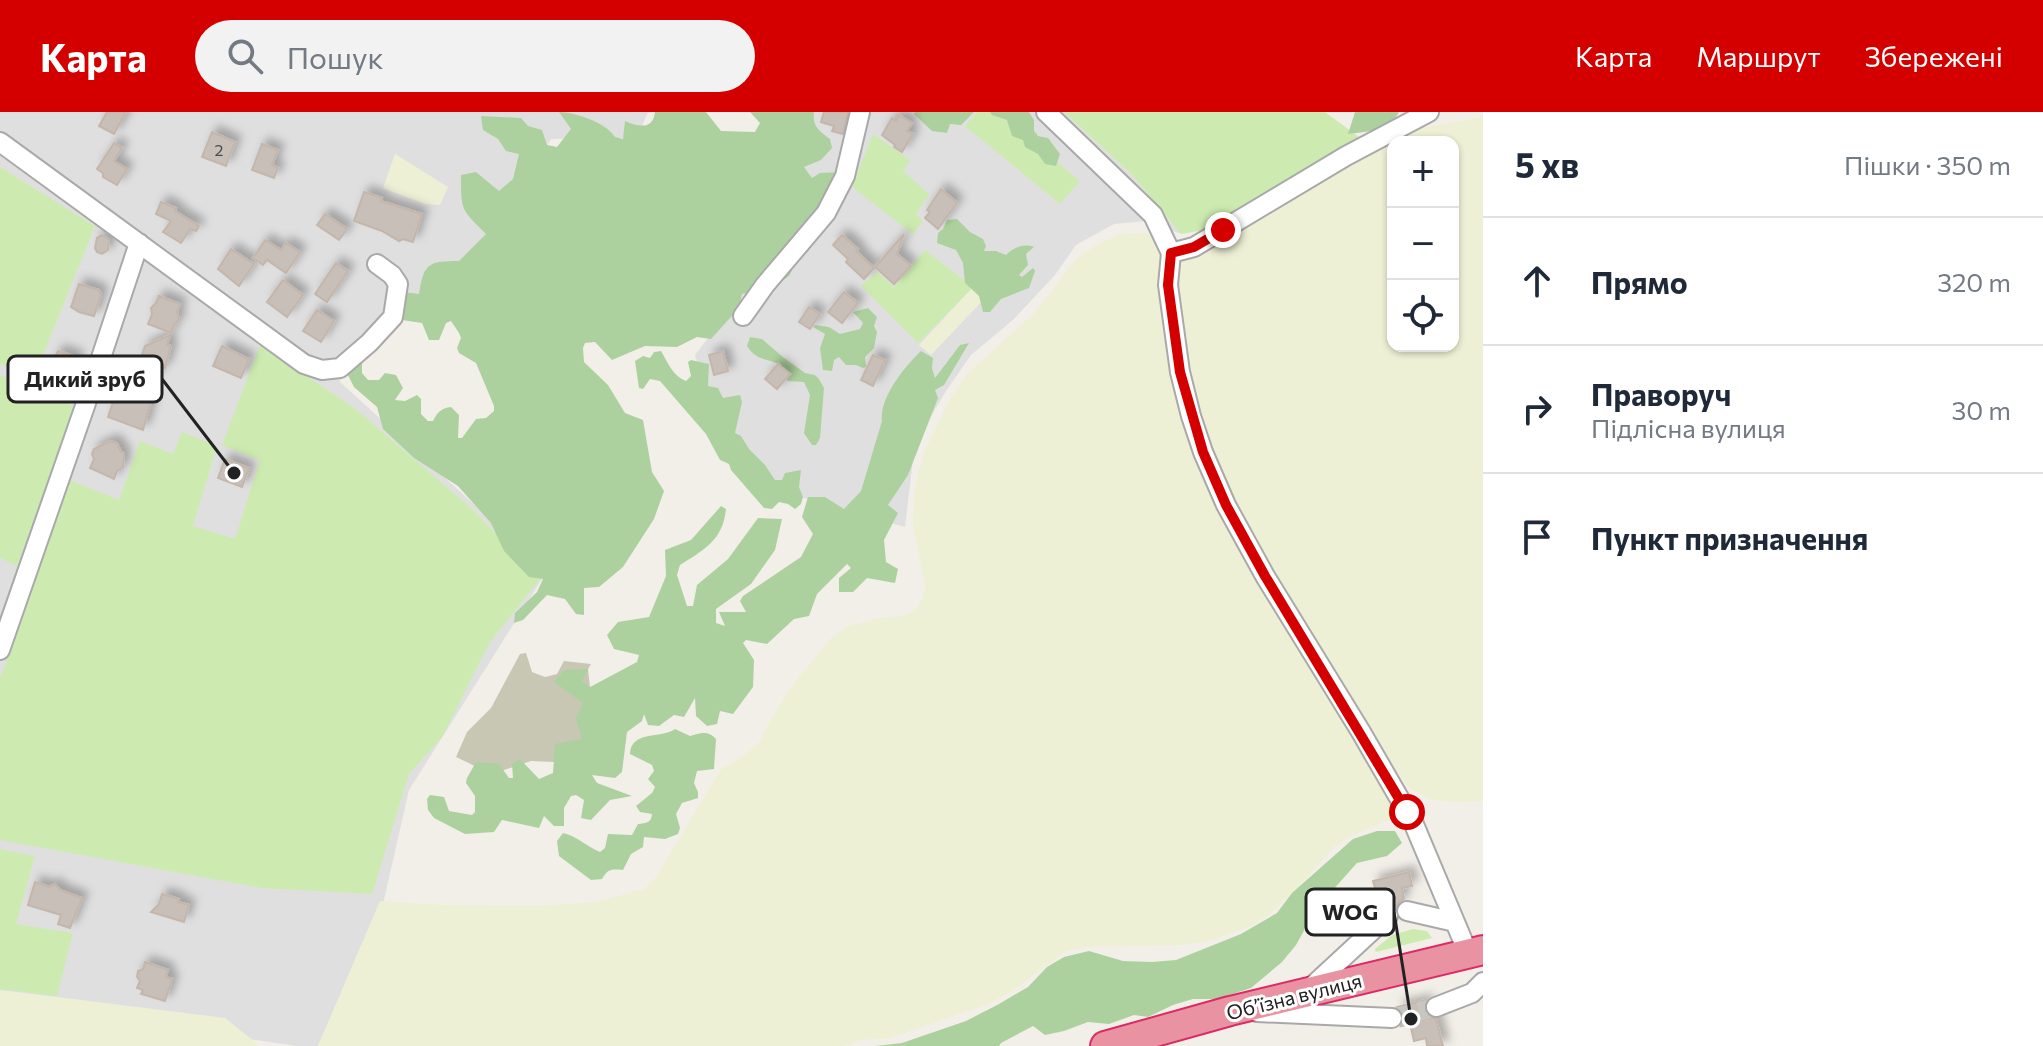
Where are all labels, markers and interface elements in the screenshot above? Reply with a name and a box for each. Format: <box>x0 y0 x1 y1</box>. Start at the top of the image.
search box <box>195 20 755 92</box>
text: Карта <box>40 33 147 80</box>
icon: search <box>223 34 267 78</box>
text: Пошук <box>287 38 384 75</box>
text: Карта <box>1575 39 1652 73</box>
text: Маршрут <box>1696 39 1821 73</box>
text: Збережені <box>1865 39 2003 73</box>
map controls <box>1387 136 1459 352</box>
button: + <box>1387 136 1459 208</box>
house number: 2 <box>215 140 224 159</box>
text: 5 хв <box>1515 143 1579 185</box>
text: Пішки · 350 m <box>1844 149 2011 180</box>
button: − <box>1387 208 1459 280</box>
route end <box>1205 212 1241 248</box>
icon: ahead <box>1515 259 1559 303</box>
text: Прямо <box>1591 263 1688 300</box>
text: 320 m <box>1937 266 2011 297</box>
button: locate <box>1387 280 1459 352</box>
callout: Дикий зруб <box>8 356 162 402</box>
text: Дикий зруб <box>24 365 146 392</box>
text: Праворуч <box>1591 375 1731 412</box>
icon: right <box>1515 387 1559 431</box>
text: 30 m <box>1952 394 2011 425</box>
text: Підлісна вулиця <box>1591 412 1786 443</box>
icon: arrive <box>1515 515 1559 559</box>
text: Пункт призначення <box>1591 519 1868 556</box>
route start <box>1389 794 1425 830</box>
callout: WOG <box>1306 889 1394 935</box>
text: WOG <box>1322 898 1378 925</box>
street label: Обʼїзна вулиця <box>1224 968 1364 1024</box>

